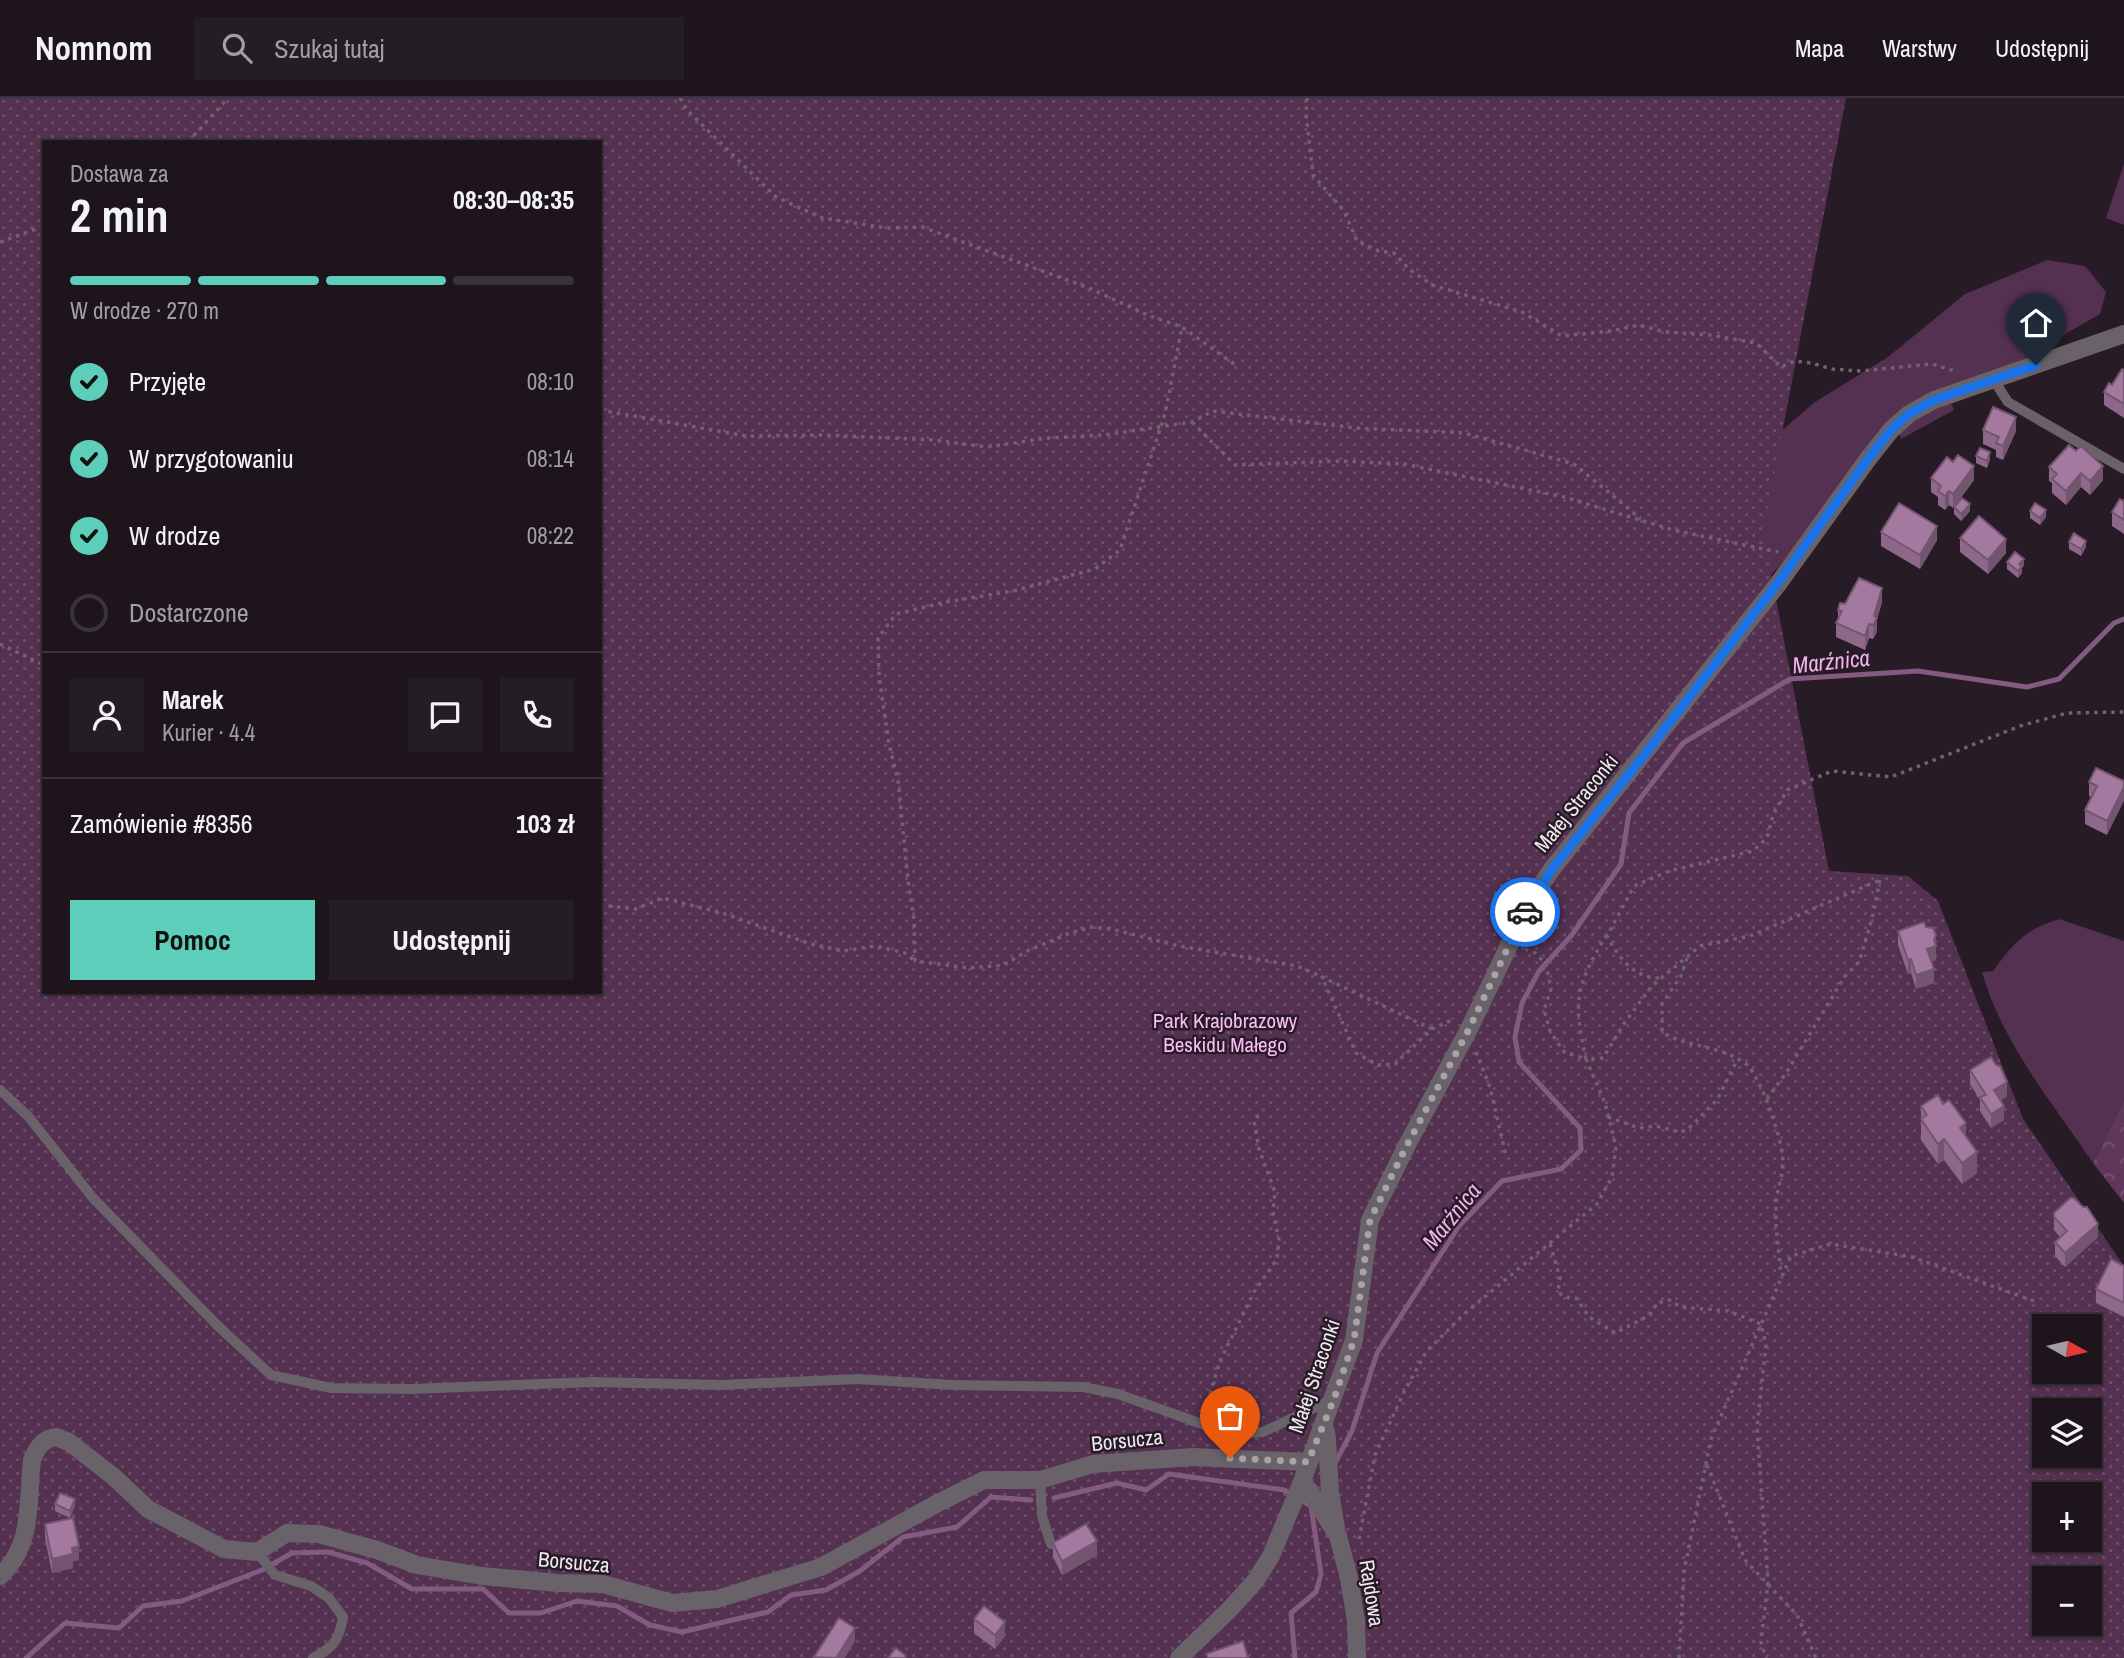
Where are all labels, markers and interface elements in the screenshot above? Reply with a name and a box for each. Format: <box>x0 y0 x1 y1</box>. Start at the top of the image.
search box <box>194 17 684 80</box>
text: Nomnom <box>35 26 152 70</box>
icon: search <box>218 29 256 67</box>
text: Szukaj tutaj <box>274 31 384 66</box>
text: Mapa <box>1795 32 1844 64</box>
text: Warstwy <box>1882 32 1957 64</box>
text: Udostępnij <box>1995 32 2089 64</box>
text: Dostawa za <box>70 158 169 189</box>
text: 08:30–08:35 <box>453 182 574 217</box>
text: 2 min <box>70 184 169 246</box>
pin <box>2006 293 2066 365</box>
text: W drodze · 270 m <box>70 295 219 326</box>
icon: home <box>2017 304 2055 342</box>
icon: check <box>70 363 108 401</box>
text: Przyjęte <box>129 364 206 399</box>
text: 08:10 <box>527 366 574 397</box>
icon: check <box>70 440 108 478</box>
text: W przygotowaniu <box>129 441 294 476</box>
text: 08:14 <box>527 443 574 474</box>
icon: check <box>70 517 108 555</box>
text: W drodze <box>129 518 220 553</box>
text: 08:22 <box>527 520 574 551</box>
text: Dostarczone <box>129 595 249 630</box>
water label: Marźnica <box>1791 642 1871 680</box>
button: person <box>70 678 144 752</box>
button: chat <box>408 678 482 752</box>
button: phone <box>500 678 574 752</box>
text: Marek <box>162 682 224 717</box>
text: Kurier · 4.4 <box>162 717 255 748</box>
street label: Małej Straconki <box>1527 748 1625 858</box>
text: Zamówienie #8356 <box>70 806 253 841</box>
text: 103 zł <box>516 806 574 841</box>
courier <box>1490 877 1560 947</box>
icon: car <box>1506 893 1544 931</box>
button: Pomoc <box>70 900 315 980</box>
button: Udostępnij <box>329 900 574 980</box>
park label: Park Krajobrazowy Beskidu Małego <box>1153 1006 1298 1059</box>
water label: Marźnica <box>1415 1176 1487 1256</box>
north arrow <box>2032 1314 2102 1384</box>
map controls <box>2032 1314 2102 1636</box>
street label: Małej Straconki <box>1281 1315 1347 1437</box>
pin <box>1200 1386 1260 1458</box>
icon: bag <box>1211 1397 1249 1435</box>
button: layers <box>2032 1398 2102 1468</box>
street label: Borsucza <box>1090 1422 1165 1458</box>
button: + <box>2032 1482 2102 1552</box>
street label: Borsucza <box>537 1544 611 1580</box>
street label: Rajdowa <box>1352 1558 1392 1629</box>
button: − <box>2032 1566 2102 1636</box>

